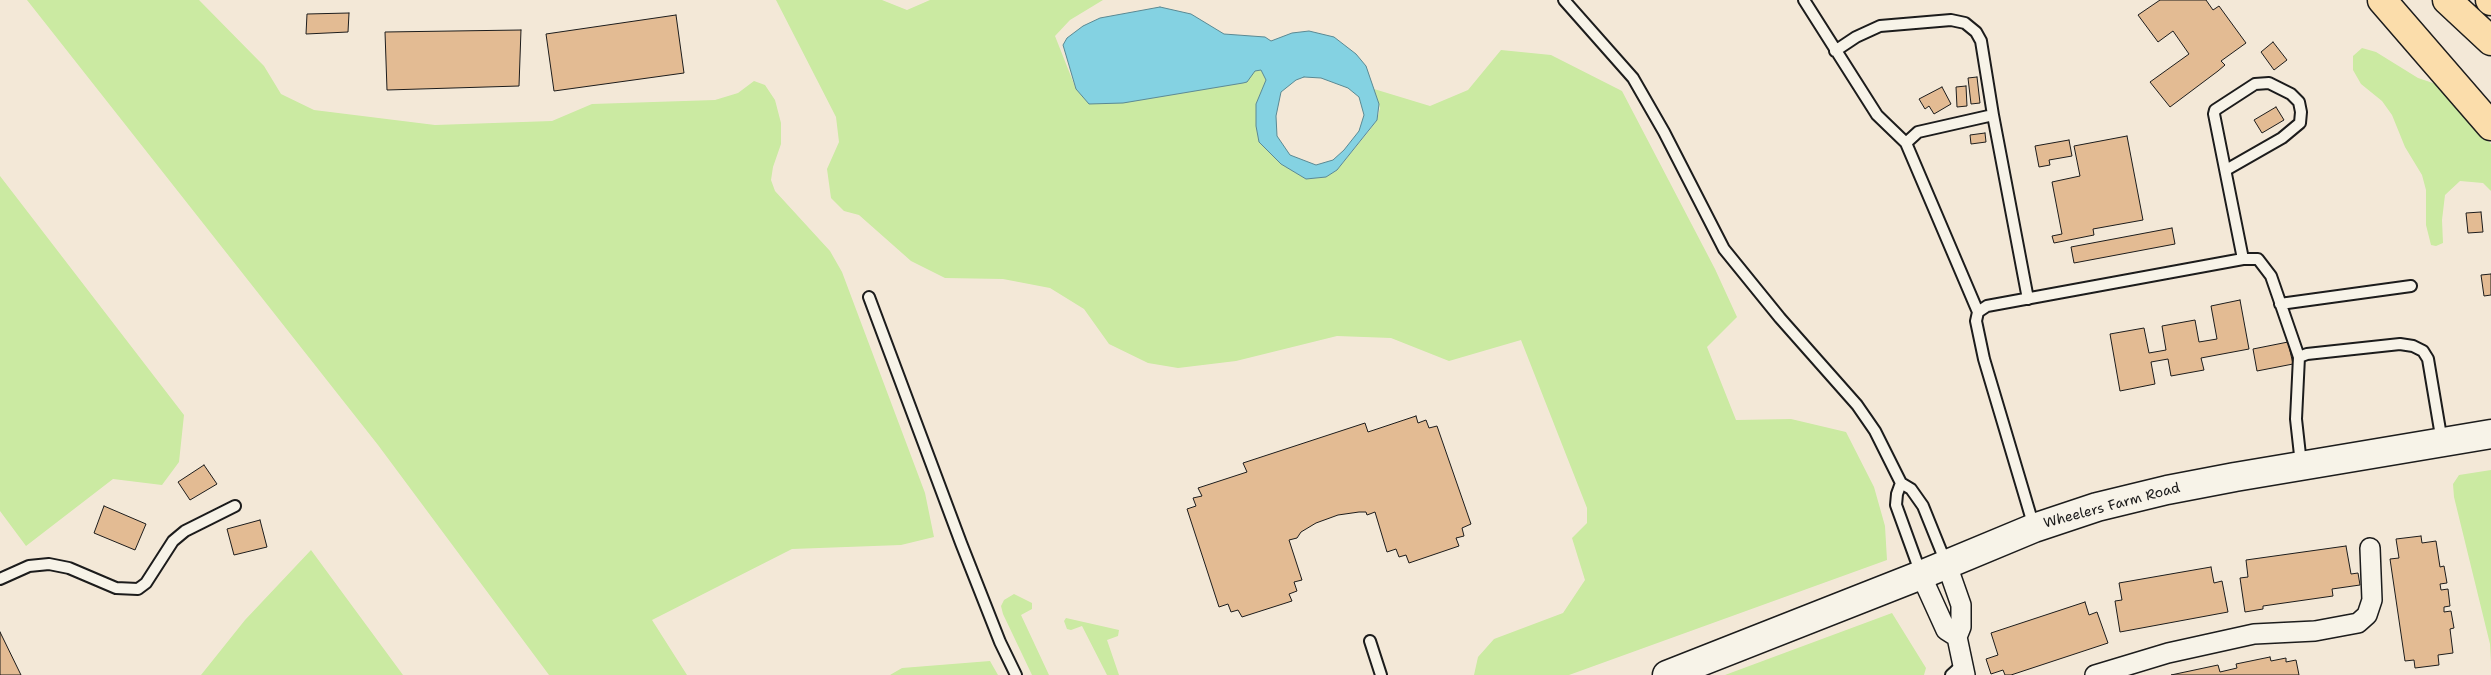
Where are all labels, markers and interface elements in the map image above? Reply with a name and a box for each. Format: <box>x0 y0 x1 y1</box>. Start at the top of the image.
street label: Wheelers Farm Road <box>2042 480 2182 532</box>

